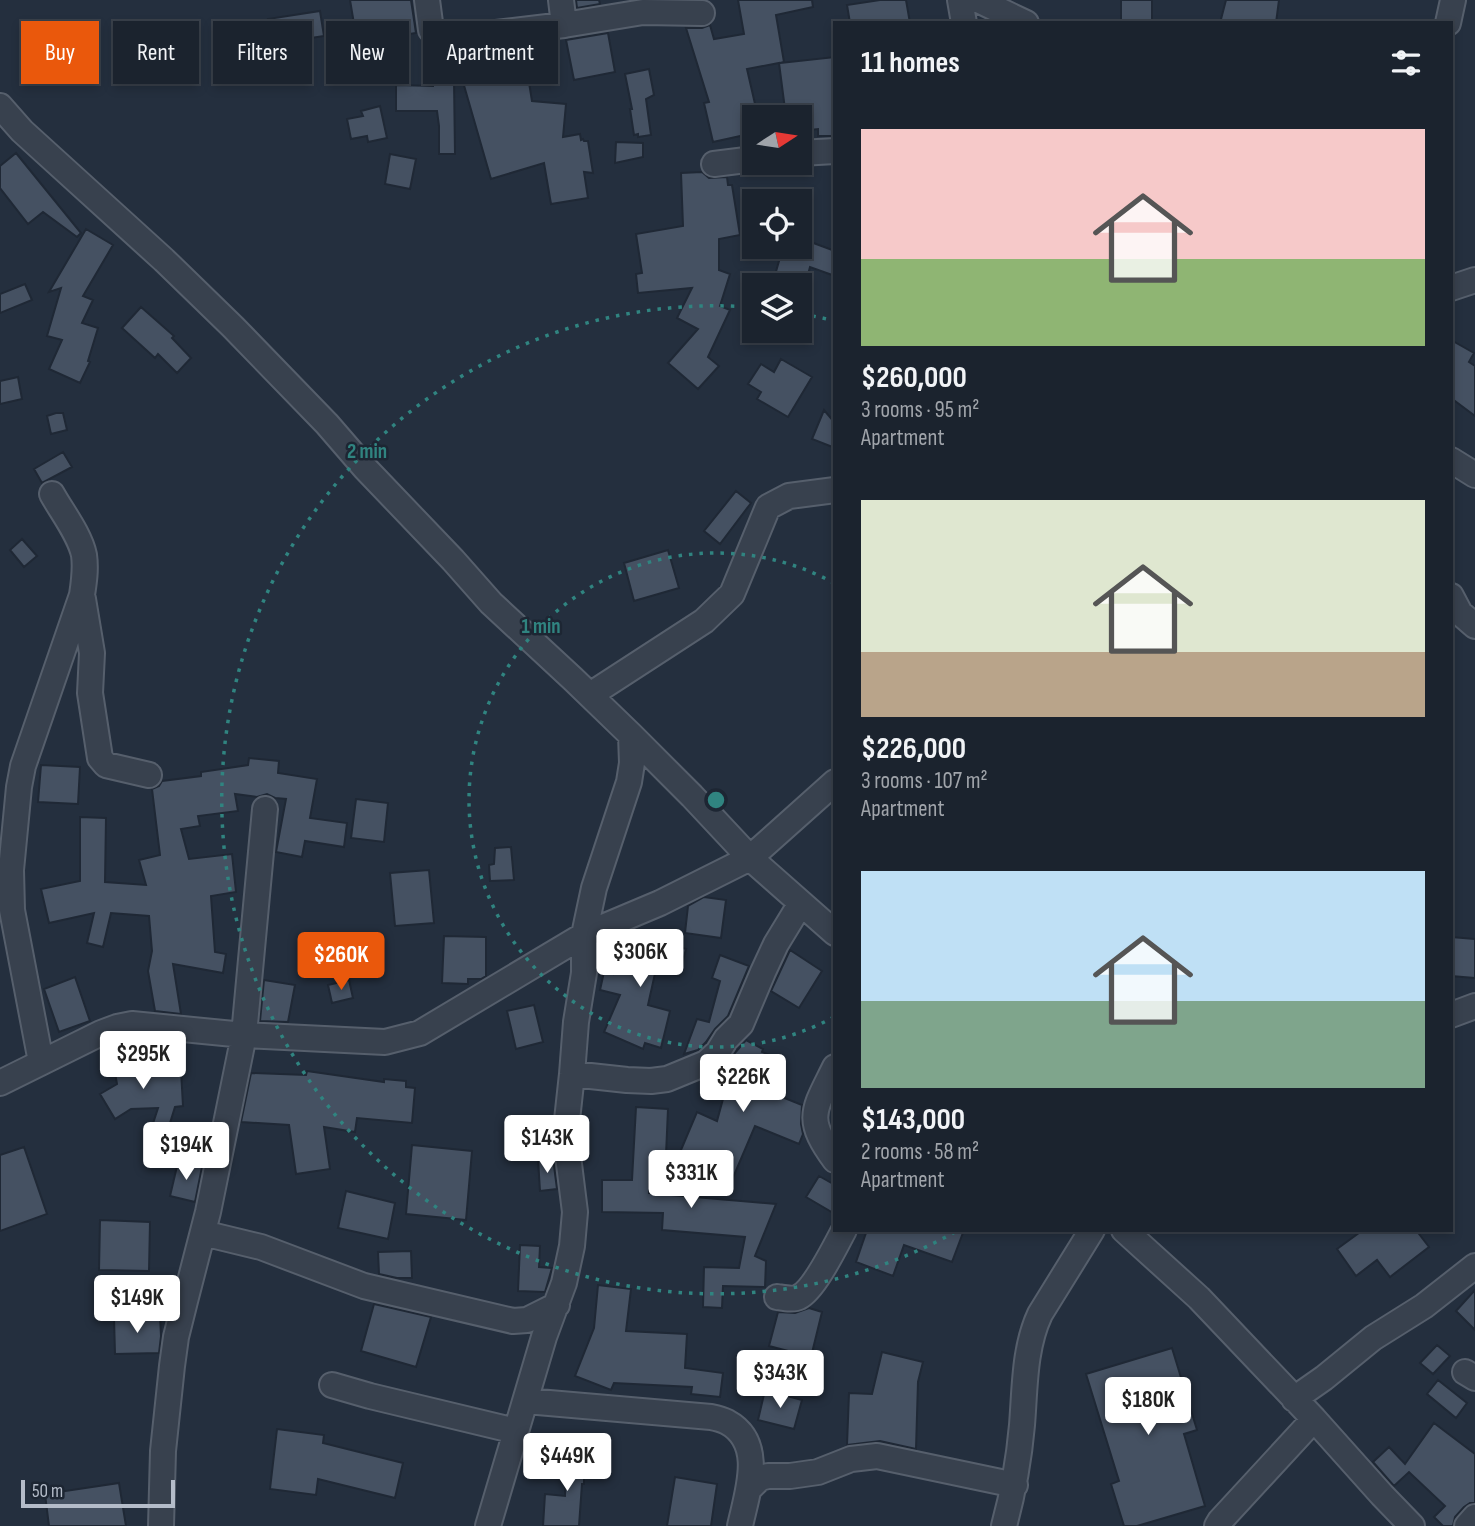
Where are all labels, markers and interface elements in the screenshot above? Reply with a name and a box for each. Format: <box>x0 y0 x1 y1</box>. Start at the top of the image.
chip: Buy <box>21 21 99 84</box>
chip: Rent <box>113 21 199 84</box>
chip: Filters <box>213 21 312 84</box>
chip: New <box>326 21 409 84</box>
chip: Apartment <box>423 21 558 84</box>
icon: filters <box>1387 44 1425 82</box>
text: 11 homes <box>861 45 960 81</box>
north arrow <box>742 105 812 175</box>
map controls <box>742 105 812 343</box>
icon: home <box>1080 175 1206 301</box>
button: locate <box>742 189 812 259</box>
button: layers <box>742 273 812 343</box>
text: $260,000 <box>861 360 967 396</box>
text: 3 rooms · 95 m² <box>861 396 980 424</box>
text: Apartment <box>861 424 945 452</box>
text: 2 min <box>347 439 387 464</box>
icon: home <box>1080 546 1206 672</box>
text: 1 min <box>521 614 561 639</box>
text: $226,000 <box>861 731 966 767</box>
text: 3 rooms · 107 m² <box>861 767 988 795</box>
centre of rings <box>704 788 728 812</box>
text: Apartment <box>861 795 945 823</box>
icon: home <box>1080 917 1206 1043</box>
pin: $306K <box>591 930 689 989</box>
pin: $260K <box>292 932 390 992</box>
text: $306K <box>612 938 668 966</box>
text: $260K <box>314 941 368 969</box>
pin: $295K <box>94 1032 192 1091</box>
text: $295K <box>116 1040 170 1068</box>
pin: $226K <box>694 1054 792 1114</box>
text: $226K <box>716 1063 770 1091</box>
text: $143,000 <box>861 1102 965 1138</box>
pin: $143K <box>498 1116 596 1175</box>
pin: $194K <box>137 1122 235 1182</box>
text: $143K <box>520 1124 574 1152</box>
text: $194K <box>159 1131 213 1159</box>
text: 2 rooms · 58 m² <box>861 1138 979 1166</box>
pin: $331K <box>642 1150 740 1210</box>
text: $331K <box>664 1159 718 1187</box>
text: Apartment <box>861 1166 945 1194</box>
pin: $149K <box>88 1276 186 1335</box>
text: $149K <box>110 1284 164 1312</box>
pin: $343K <box>731 1350 829 1410</box>
text: $343K <box>753 1359 807 1387</box>
pin: $180K <box>1099 1378 1197 1437</box>
text: $180K <box>1121 1386 1175 1414</box>
pin: $449K <box>518 1434 616 1493</box>
text: $449K <box>539 1442 595 1470</box>
scale bar <box>21 1477 175 1509</box>
text: 50 m <box>32 1480 63 1503</box>

